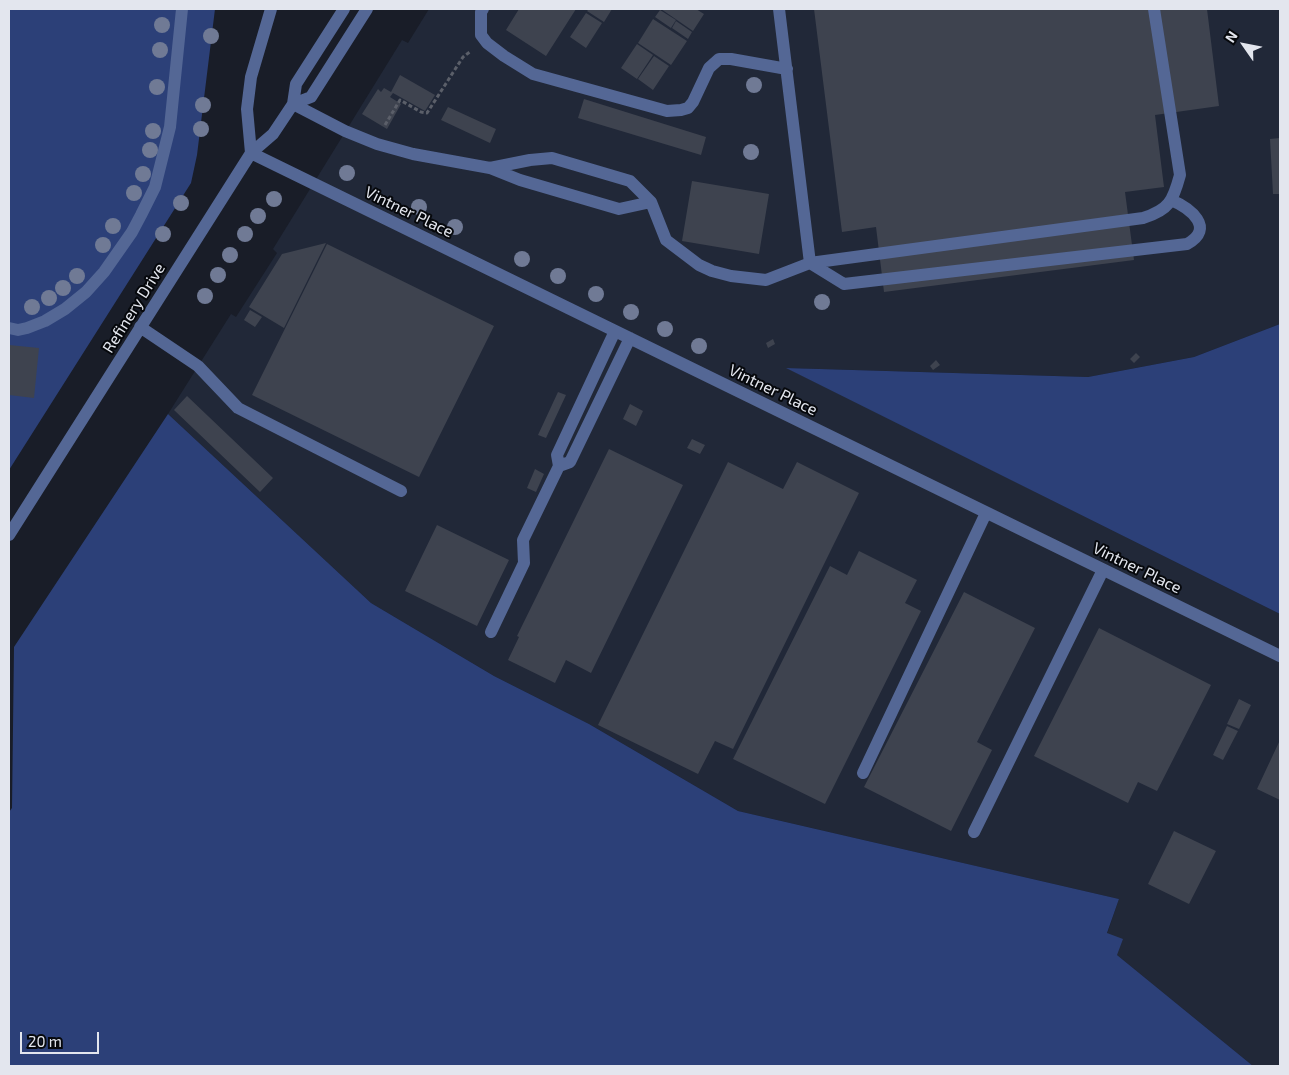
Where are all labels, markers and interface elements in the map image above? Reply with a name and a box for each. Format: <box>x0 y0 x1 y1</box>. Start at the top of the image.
north arrow <box>1219 20 1269 70</box>
text: N <box>1221 28 1241 45</box>
street label: Vintner Place <box>362 182 456 242</box>
street label: Refinery Drive <box>99 259 169 357</box>
street label: Vintner Place <box>726 360 820 420</box>
street label: Vintner Place <box>1090 538 1184 598</box>
scale bar <box>22 1022 101 1054</box>
text: 20 m <box>28 1032 62 1050</box>

